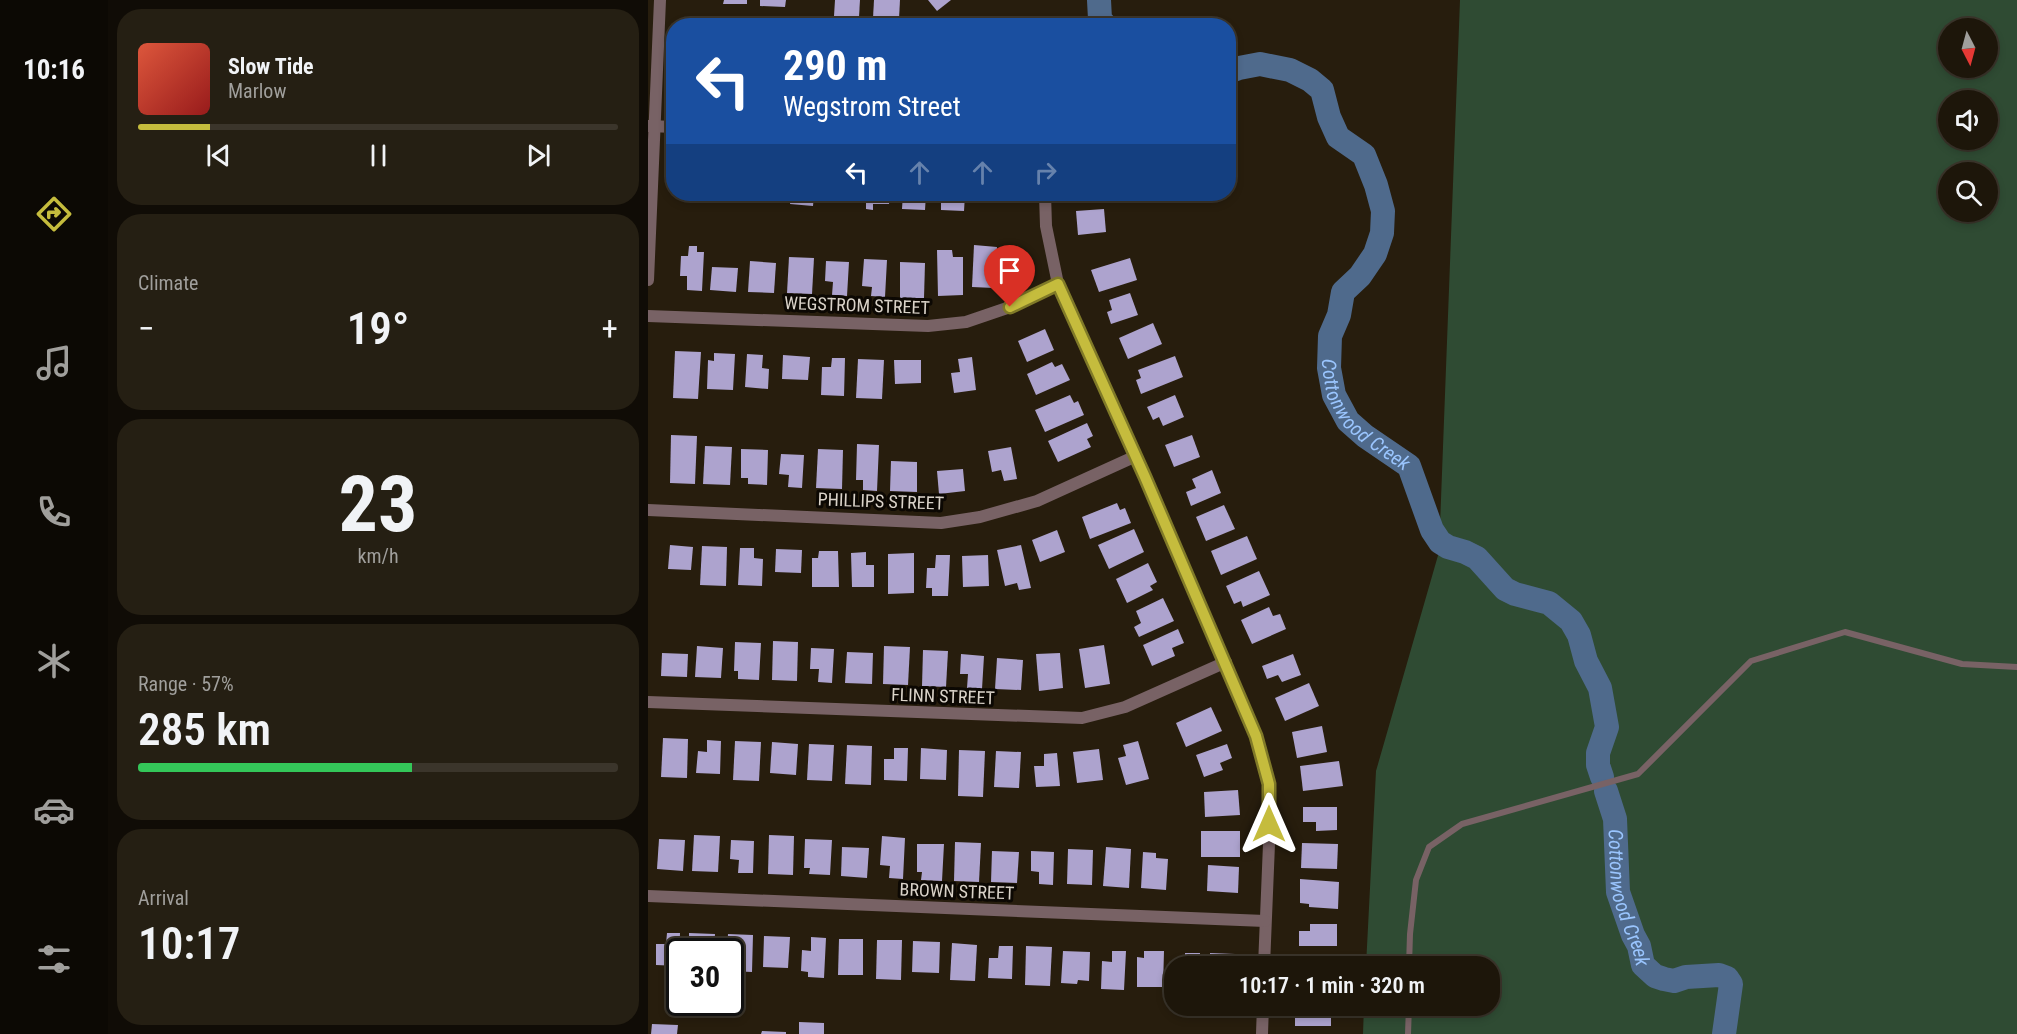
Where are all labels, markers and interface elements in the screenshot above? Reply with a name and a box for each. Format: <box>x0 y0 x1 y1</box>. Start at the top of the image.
north arrow <box>1938 18 1998 78</box>
map controls <box>1938 18 1998 222</box>
text: 290 m <box>783 41 888 90</box>
icon: left <box>684 42 762 120</box>
text: 10:16 <box>23 54 85 86</box>
text: Slow Tide <box>228 54 314 79</box>
text: Marlow <box>228 79 286 103</box>
button: sound <box>1938 90 1998 150</box>
text: Wegstrom Street <box>783 91 961 123</box>
icon: previous <box>202 139 235 172</box>
icon: pause <box>362 139 395 172</box>
icon: next <box>522 139 555 172</box>
icon: left <box>840 156 873 189</box>
icon: ahead <box>903 156 936 189</box>
icon: ahead <box>966 156 999 189</box>
icon: right <box>1029 156 1062 189</box>
button: search <box>1938 162 1998 222</box>
icon: directions <box>33 193 75 235</box>
pin <box>984 245 1035 307</box>
icon: arrive <box>993 254 1026 287</box>
text: Climate <box>138 271 198 295</box>
street label: WEGSTROM STREET <box>784 292 930 318</box>
text: 19° <box>347 302 409 355</box>
text: − <box>138 309 155 348</box>
text: + <box>602 309 618 348</box>
icon: music <box>33 342 75 384</box>
water label: Cottonwood Creek <box>1317 358 1416 476</box>
text: 23 <box>339 459 417 550</box>
street label: PHILLIPS STREET <box>817 488 945 514</box>
icon: phone <box>33 491 75 533</box>
text: km/h <box>357 544 399 568</box>
icon: climate <box>33 640 75 682</box>
text: Range · 57% <box>138 672 234 696</box>
street label: FLINN STREET <box>891 684 995 708</box>
text: 285 km <box>138 703 271 756</box>
icon: car <box>33 789 75 831</box>
position arrow <box>1237 792 1301 856</box>
water label: Cottonwood Creek <box>1603 828 1655 969</box>
street label: BROWN STREET <box>899 879 1015 903</box>
text: Arrival <box>138 886 189 910</box>
text: 10:17 <box>138 917 240 970</box>
icon: filters <box>33 938 75 980</box>
speed limit sign: 30 <box>666 938 744 1016</box>
text: 10:17 · 1 min · 320 m <box>1239 973 1425 998</box>

